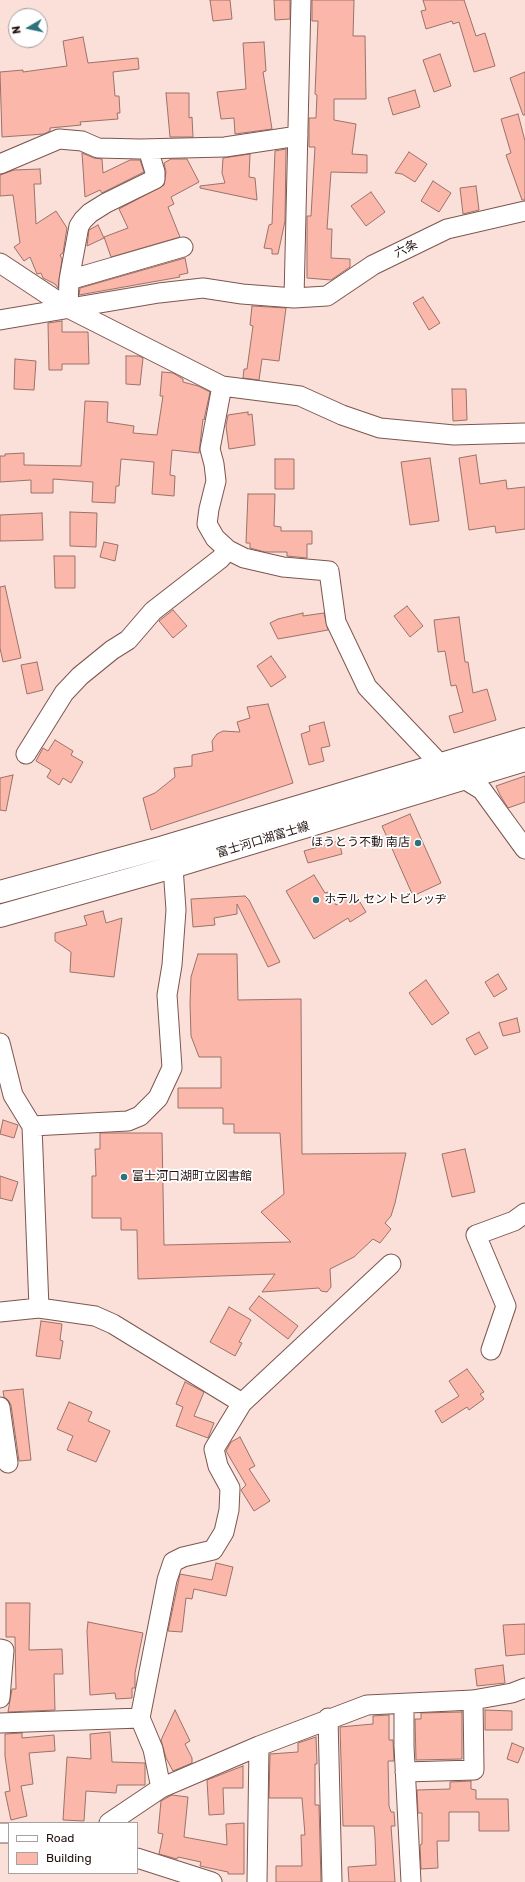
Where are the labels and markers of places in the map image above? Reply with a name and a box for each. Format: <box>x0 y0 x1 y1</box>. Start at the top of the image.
place label: ほうとう不動 南店 <box>311 836 410 850</box>
marker: ほうとう不動 南店 <box>413 838 423 848</box>
place label: ホテル セントビレッヂ <box>324 893 447 907</box>
marker: ホテル セントビレッヂ <box>311 895 321 905</box>
place label: 富士河口湖町立図書館 <box>132 1170 252 1184</box>
marker: 富士河口湖町立図書館 <box>119 1172 129 1182</box>

